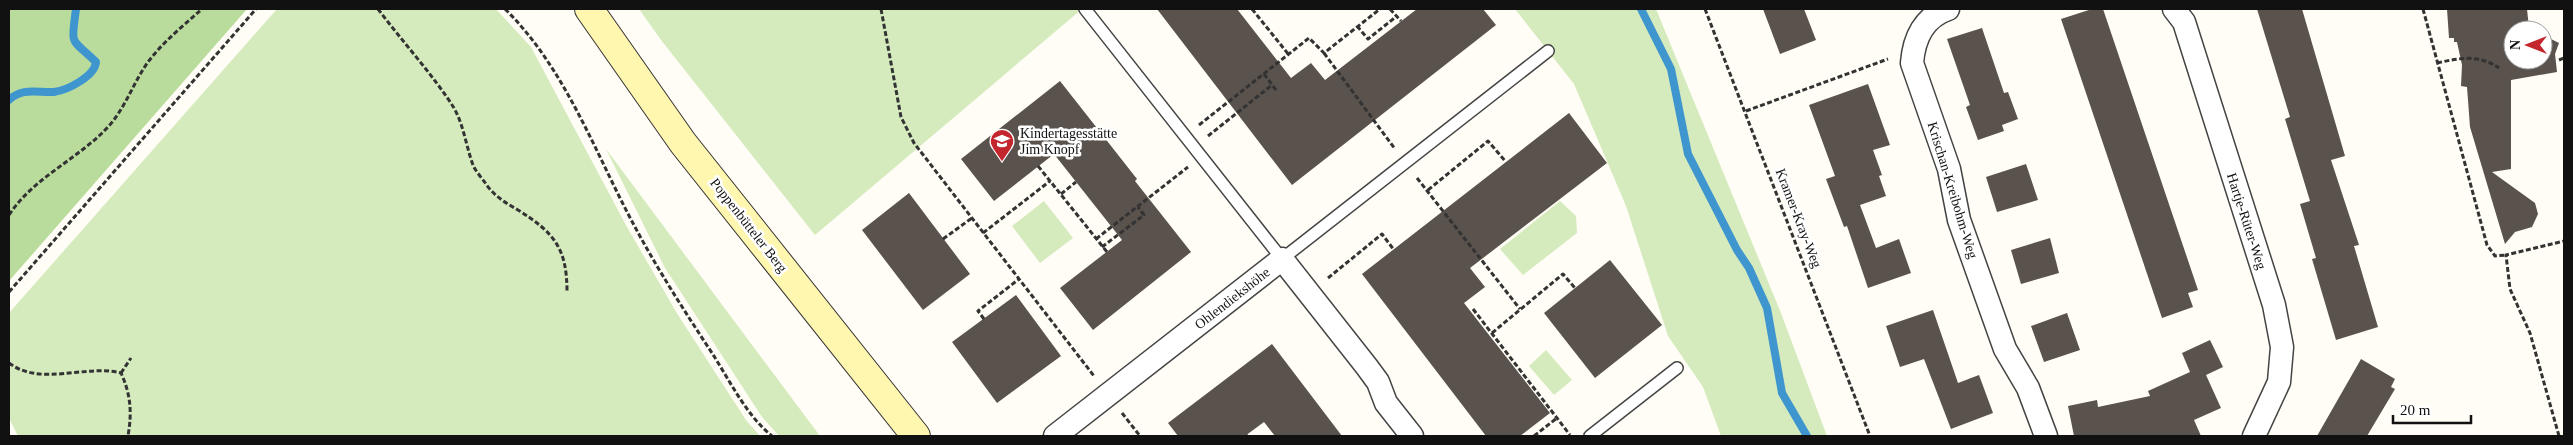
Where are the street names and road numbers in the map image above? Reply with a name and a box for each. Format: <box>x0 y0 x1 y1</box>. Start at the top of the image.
street label: Krischan-Kreibohm-Weg <box>1925 120 1980 260</box>
street label: Kramer-Kray-Weg <box>1773 166 1824 270</box>
street label: Hartje-Rüter-Weg <box>2224 171 2269 271</box>
street label: Poppenbütteler Berg <box>707 175 790 275</box>
street label: Ohlendiekshöhe <box>1192 264 1273 332</box>

